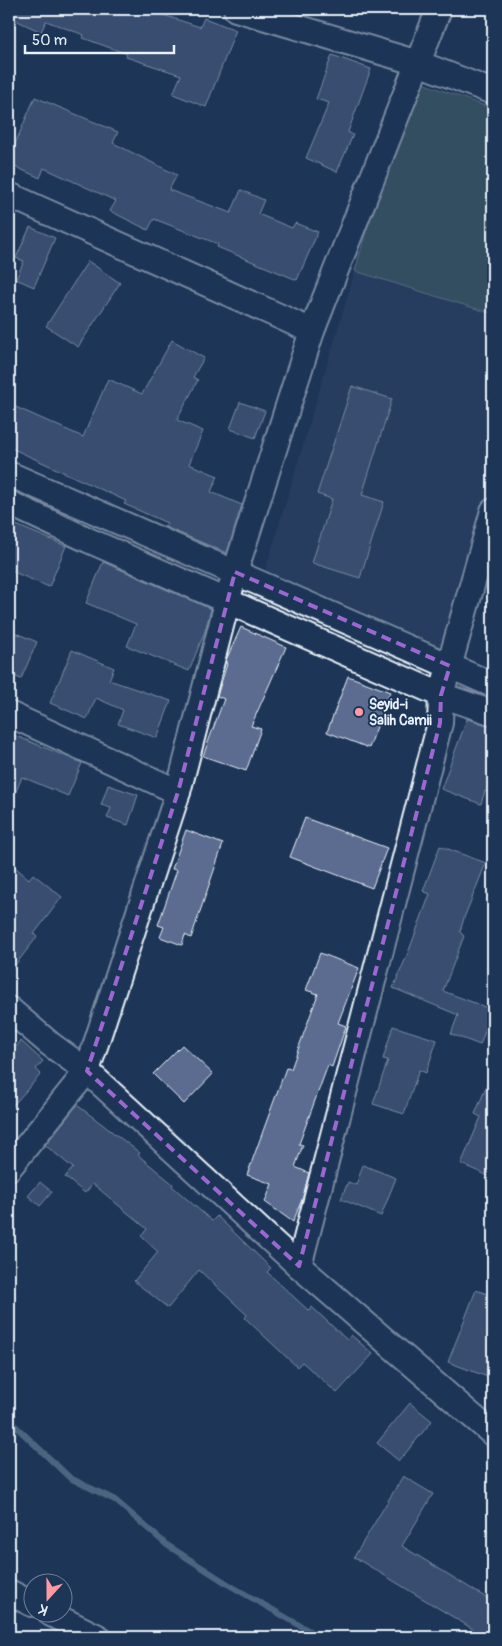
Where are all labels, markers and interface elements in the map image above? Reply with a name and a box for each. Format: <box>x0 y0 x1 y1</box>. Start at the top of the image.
scale bar <box>25 22 174 54</box>
text: 50 m <box>32 31 67 50</box>
place label: Seyid-i Salih Camii <box>369 696 432 729</box>
marker: Seyid-i Salih Camii <box>353 706 365 718</box>
north arrow <box>22 1574 72 1624</box>
text: K <box>36 1600 51 1619</box>

